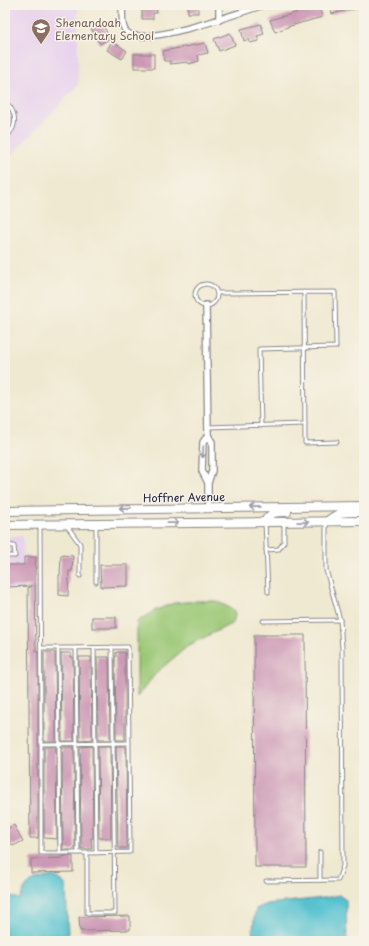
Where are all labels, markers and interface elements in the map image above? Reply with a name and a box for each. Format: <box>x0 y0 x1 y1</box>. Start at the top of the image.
place label: Shenandoah Elementary School <box>55 14 154 44</box>
school or university icon: Shenandoah Elementary School <box>30 17 52 45</box>
one-way arrow <box>199 445 207 458</box>
street label: Hoffner Avenue <box>143 488 225 506</box>
one-way arrow <box>249 503 262 511</box>
one-way arrow <box>119 505 132 512</box>
one-way arrow <box>296 518 309 526</box>
one-way arrow <box>166 519 179 527</box>

